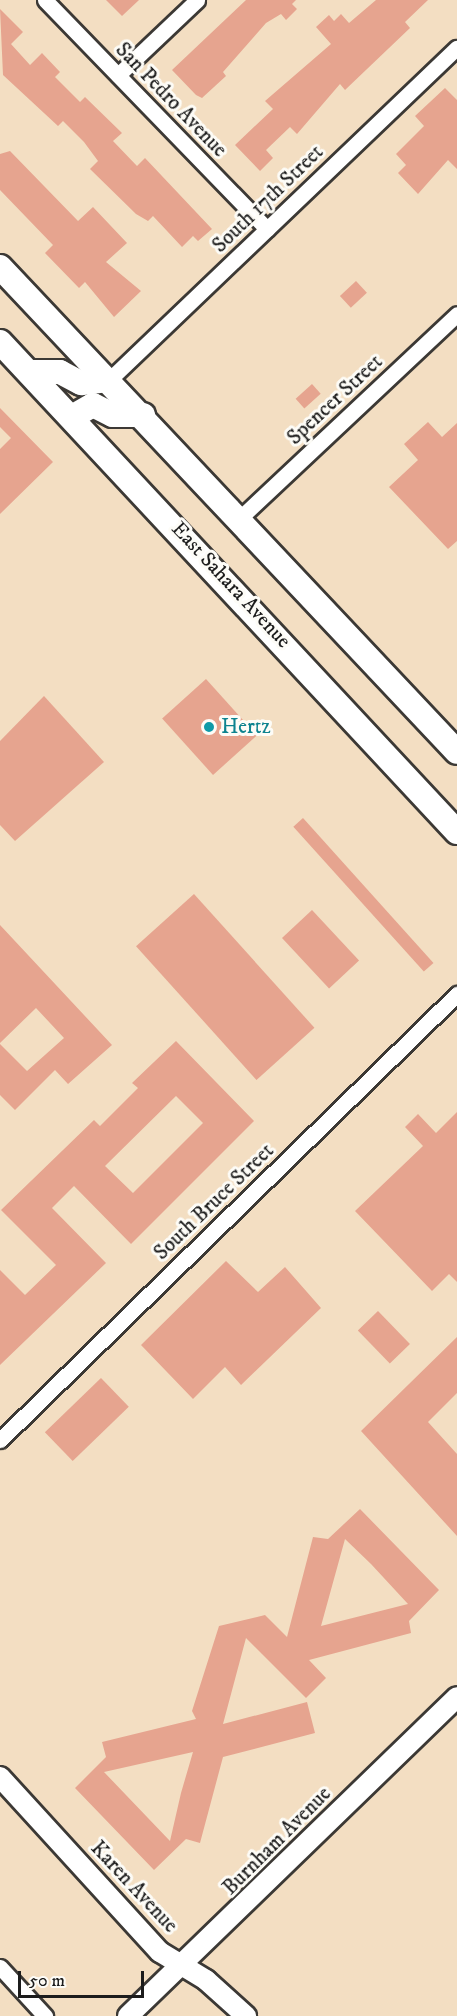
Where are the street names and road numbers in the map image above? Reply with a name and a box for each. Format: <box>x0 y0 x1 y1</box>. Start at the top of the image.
street label: San Pedro Avenue <box>110 37 232 163</box>
street label: South 17th Street <box>207 140 329 258</box>
street label: Spencer Street <box>282 350 388 450</box>
street label: East Sahara Avenue <box>166 517 296 653</box>
street label: South Bruce Street <box>149 1139 279 1265</box>
street label: Burnham Avenue <box>218 1782 336 1900</box>
street label: Karen Avenue <box>85 1836 183 1938</box>

